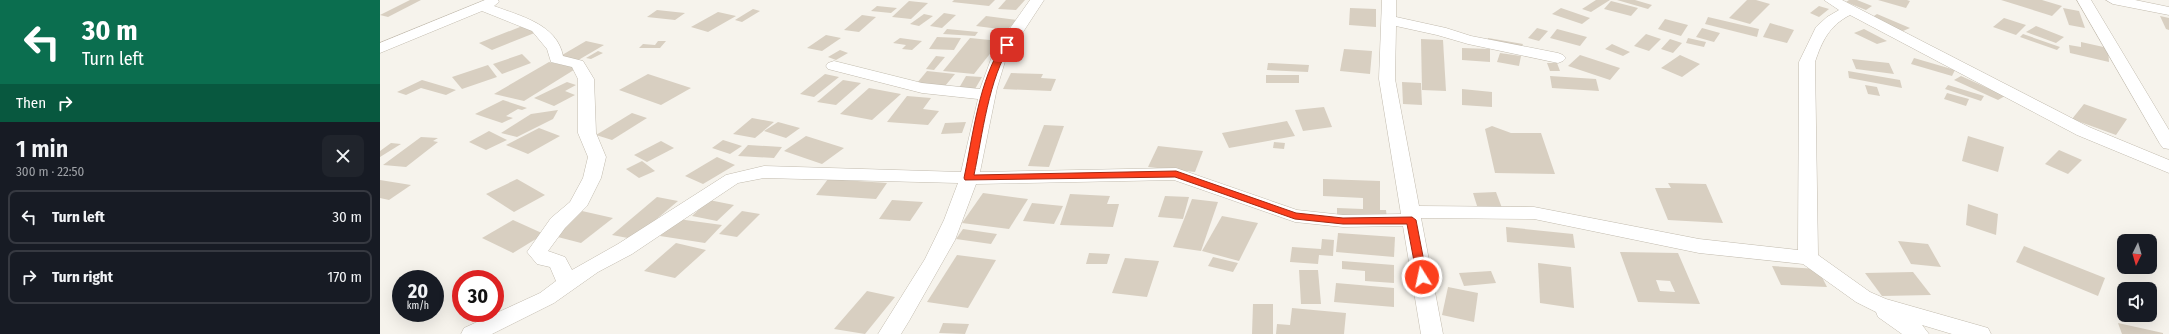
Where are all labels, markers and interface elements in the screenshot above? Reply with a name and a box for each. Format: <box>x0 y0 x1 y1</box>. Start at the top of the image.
text: 30 m <box>82 14 138 47</box>
icon: left <box>16 16 68 68</box>
pin <box>990 28 1024 62</box>
icon: arrive <box>996 34 1018 56</box>
text: Turn left <box>82 48 144 70</box>
icon: right <box>54 92 76 114</box>
text: Then <box>16 94 46 112</box>
text: 1 min <box>16 135 68 163</box>
button: close <box>322 135 364 177</box>
text: 300 m · 22:50 <box>16 164 84 179</box>
icon: left <box>18 206 40 228</box>
text: Turn left <box>52 208 105 226</box>
text: 30 m <box>332 208 362 226</box>
north arrow <box>2117 234 2157 274</box>
map controls <box>2117 234 2157 322</box>
position arrow <box>1401 256 1443 298</box>
icon: right <box>18 266 40 288</box>
text: Turn right <box>52 268 113 286</box>
text: 170 m <box>327 268 362 286</box>
speed limit sign: 30 <box>452 270 504 322</box>
text: 20 <box>408 279 428 303</box>
button: sound <box>2117 282 2157 322</box>
text: km/h <box>407 300 429 312</box>

